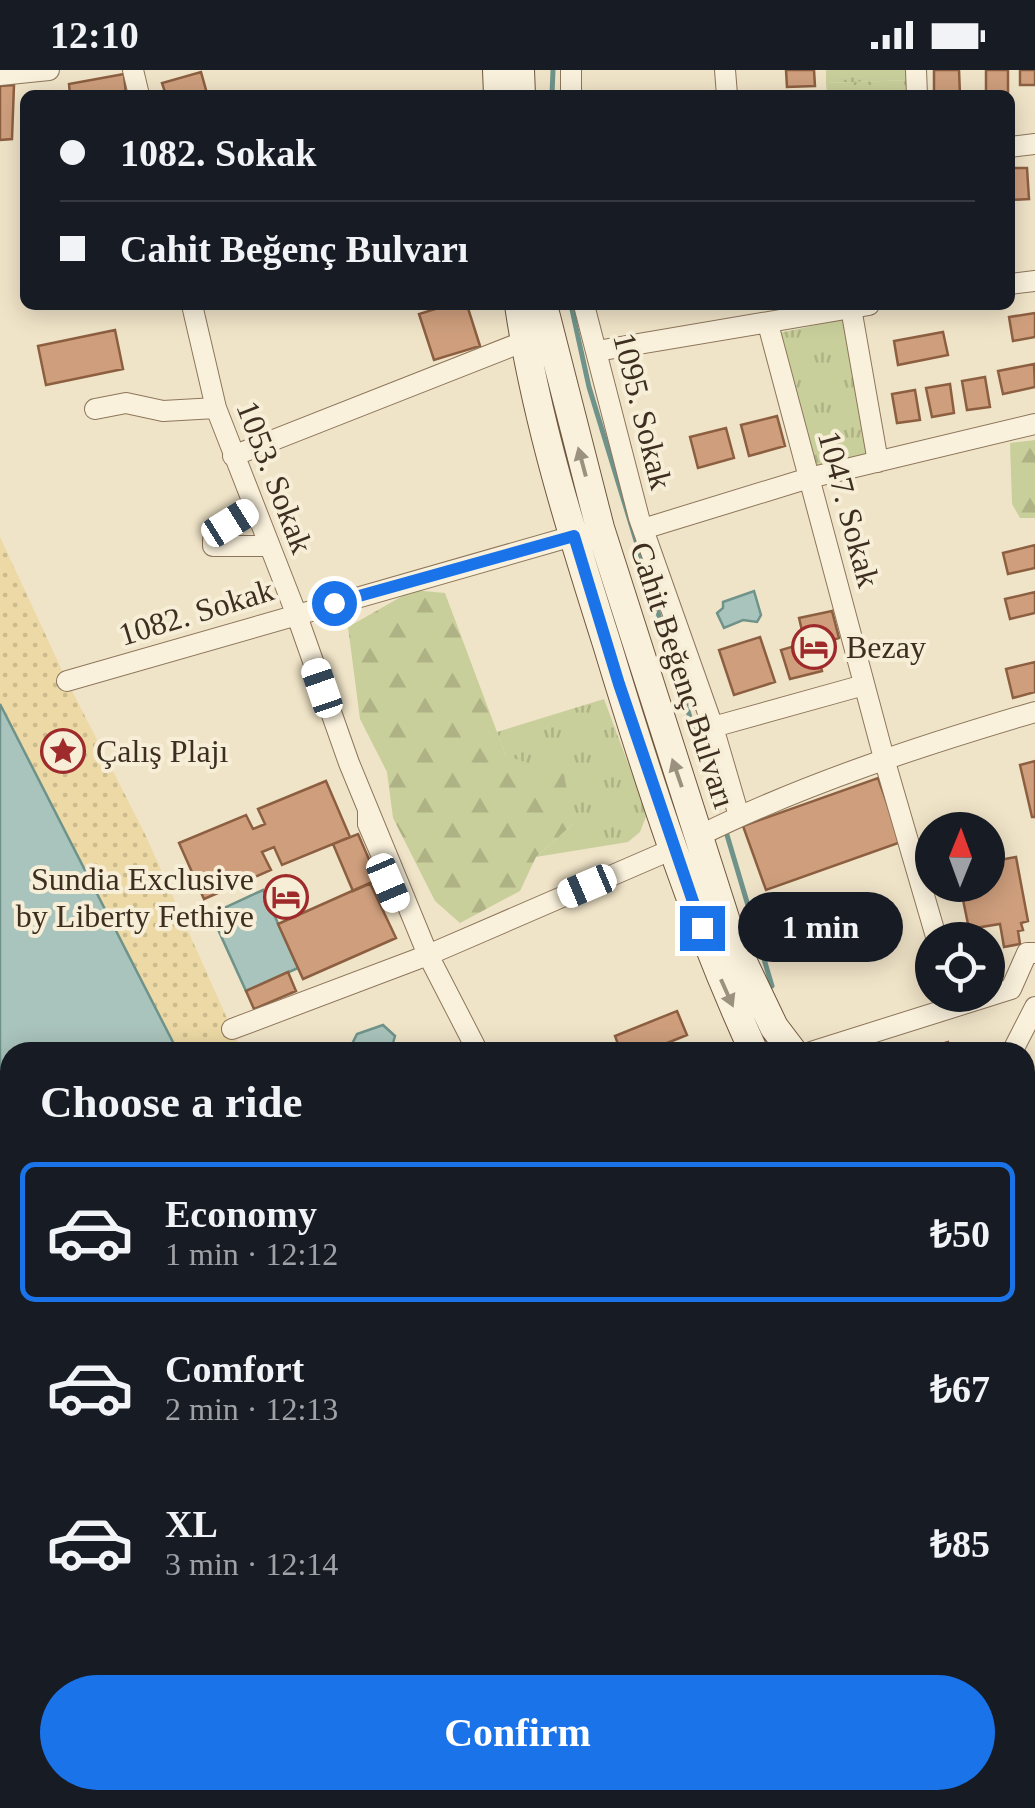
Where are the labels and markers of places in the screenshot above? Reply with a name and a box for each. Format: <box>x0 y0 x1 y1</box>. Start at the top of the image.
hotel icon: Bezay <box>791 624 837 670</box>
place label: Bezay <box>846 629 926 665</box>
place icon: Çalış Plajı <box>40 728 86 774</box>
place label: Çalış Plajı <box>96 733 229 769</box>
place label: Sundia Exclusive by Liberty Fethiye <box>16 861 254 934</box>
hotel icon: Sundia Exclusive by Liberty Fethiye <box>263 874 309 920</box>

